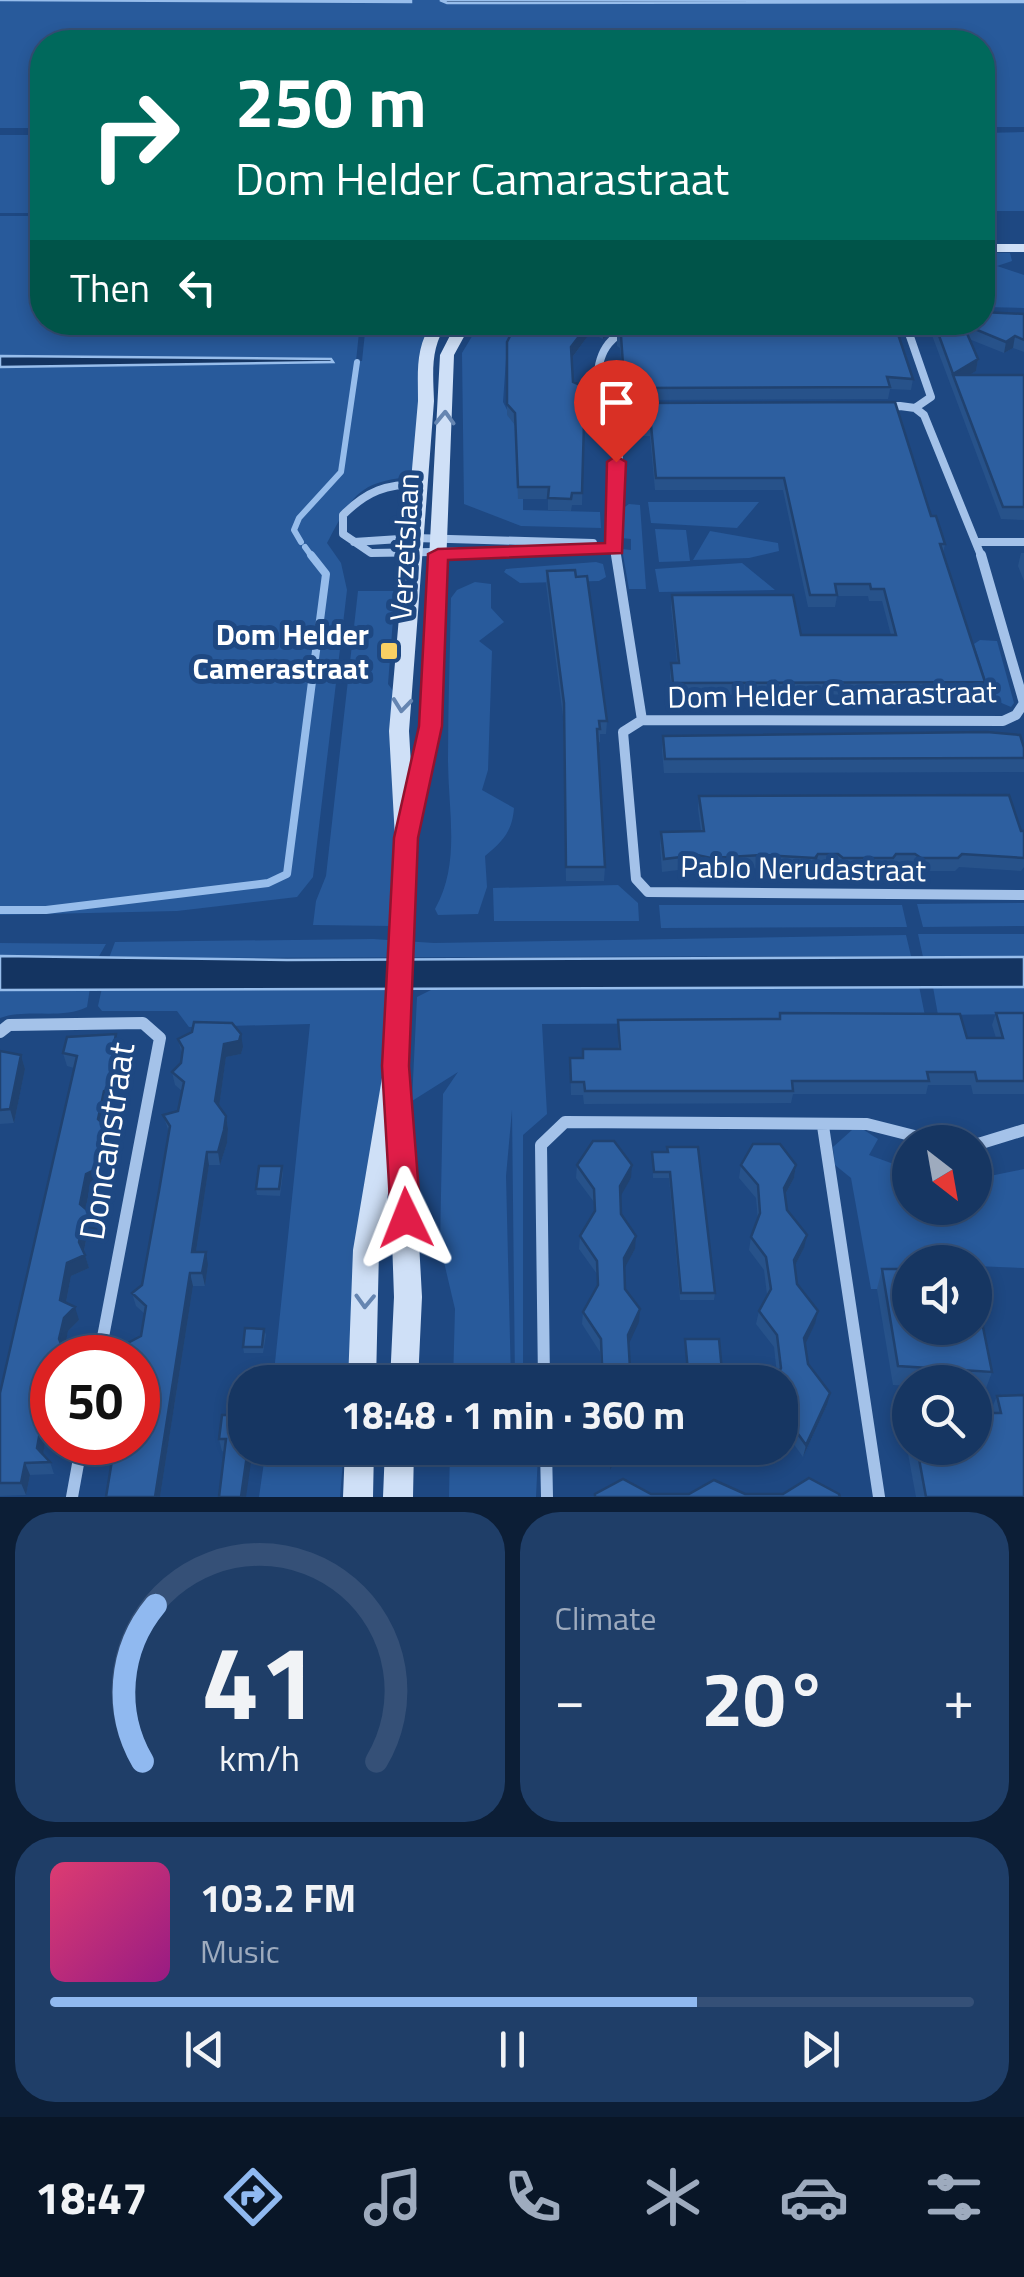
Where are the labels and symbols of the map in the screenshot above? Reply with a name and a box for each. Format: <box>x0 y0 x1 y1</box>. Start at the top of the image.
pin <box>574 360 659 463</box>
one-way arrow <box>435 409 456 425</box>
street label: Verzetslaan <box>377 472 431 622</box>
place label: Dom Helder Camerastraat <box>193 611 369 691</box>
marker: Dom Helder Camerastraat <box>378 640 400 662</box>
street label: Dom Helder Camarastraat <box>667 668 998 720</box>
one-way arrow <box>391 697 413 713</box>
street label: Pablo Nerudastraat <box>680 843 927 893</box>
street label: Doncanstraat <box>64 1038 148 1244</box>
north arrow <box>892 1125 992 1225</box>
position arrow <box>354 1166 458 1270</box>
one-way arrow <box>354 1294 375 1310</box>
speed limit sign: 50 <box>30 1335 160 1465</box>

